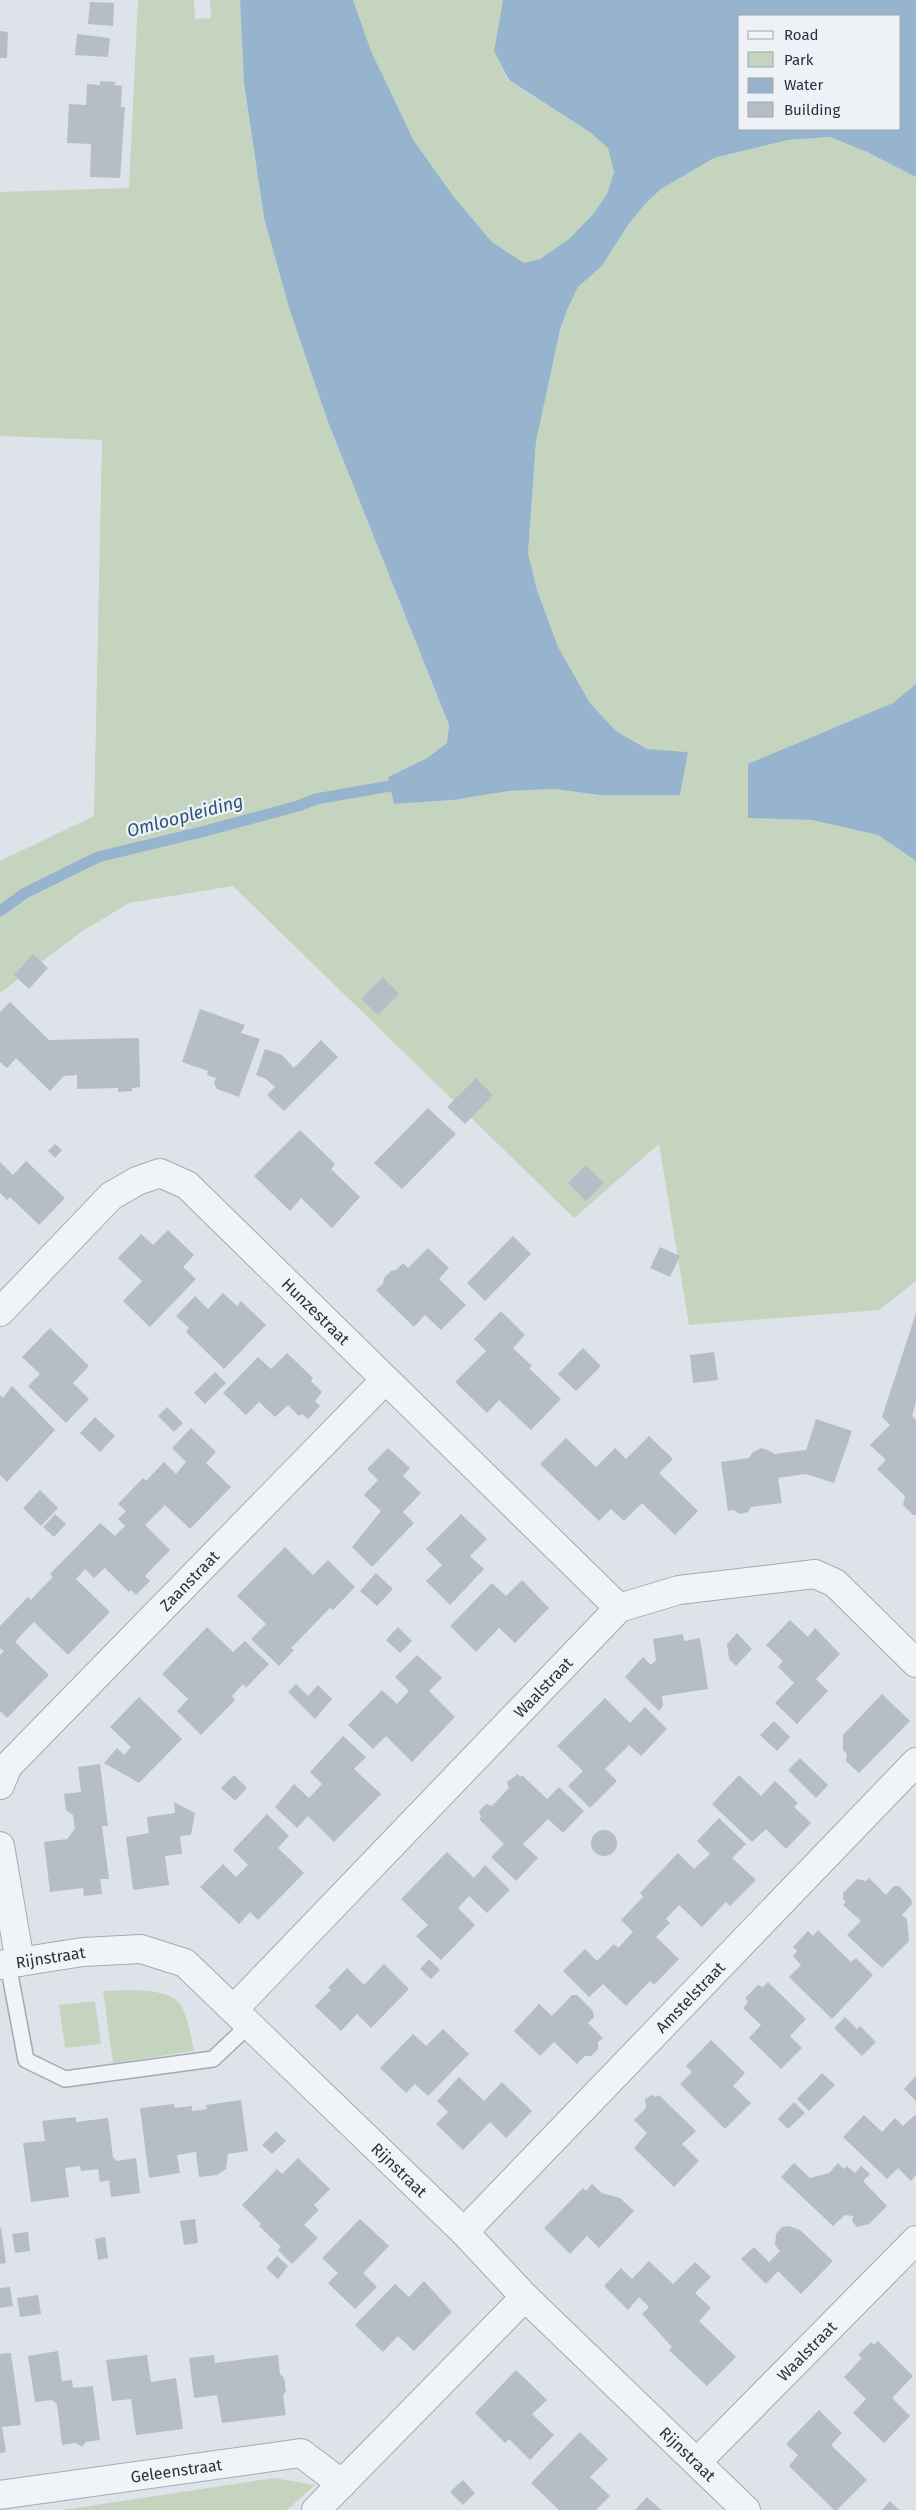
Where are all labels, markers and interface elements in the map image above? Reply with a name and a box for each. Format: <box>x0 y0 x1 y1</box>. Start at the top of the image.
legend <box>738 15 901 130</box>
text: Road <box>784 26 819 44</box>
text: Park <box>784 51 814 69</box>
text: Water <box>784 76 823 94</box>
text: Building <box>784 101 840 119</box>
water label: Omloopleiding <box>124 790 246 842</box>
street label: Hunzestraat <box>278 1274 354 1349</box>
street label: Zaanstraat <box>156 1546 223 1615</box>
street label: Waalstraat <box>510 1653 577 1722</box>
street label: Rijnstraat <box>14 1943 87 1972</box>
street label: Amstelstraat <box>652 1958 729 2037</box>
street label: Rijnstraat <box>367 2139 431 2201</box>
street label: Waalstraat <box>773 2317 841 2385</box>
street label: Rijnstraat <box>656 2423 719 2486</box>
street label: Geleenstraat <box>129 2455 224 2487</box>

